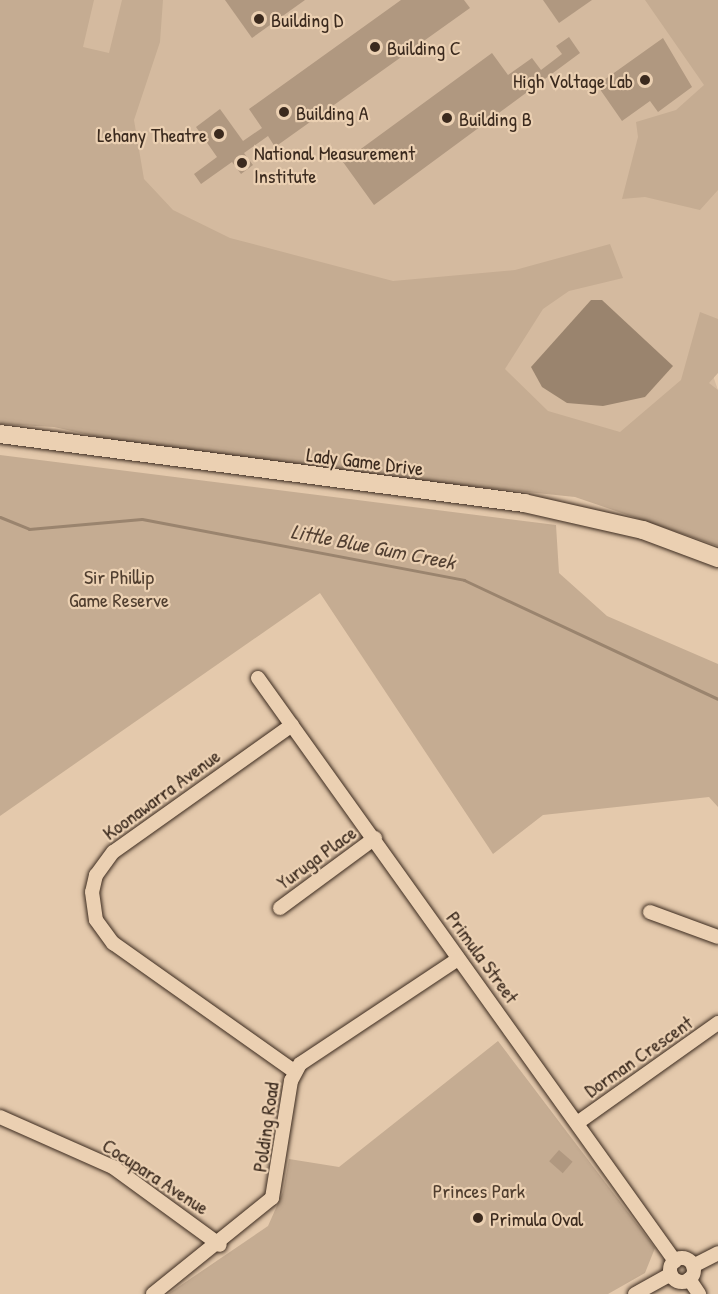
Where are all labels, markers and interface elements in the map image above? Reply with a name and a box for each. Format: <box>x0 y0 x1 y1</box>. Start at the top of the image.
place label: Building D <box>271 7 343 31</box>
marker: Building D <box>252 12 266 26</box>
place label: Building C <box>387 35 461 59</box>
marker: Building C <box>368 40 382 54</box>
place label: High Voltage Lab <box>513 68 633 92</box>
marker: High Voltage Lab <box>638 73 652 87</box>
place label: Building A <box>296 100 369 124</box>
marker: Building A <box>277 105 291 119</box>
place label: Building B <box>459 106 532 130</box>
marker: Building B <box>440 111 454 125</box>
place label: Lehany Theatre <box>97 122 207 146</box>
marker: Lehany Theatre <box>212 127 226 141</box>
place label: National Measurement Institute <box>254 140 415 187</box>
marker: National Measurement Institute <box>235 156 249 170</box>
street label: Lady Game Drive <box>305 442 425 480</box>
water label: Little Blue Gum Creek <box>289 519 457 575</box>
park label: Sir Phillip Game Reserve <box>69 565 169 612</box>
street label: Koonawarra Avenue <box>98 743 224 845</box>
street label: Yuruga Place <box>272 820 360 894</box>
street label: Primula Street <box>442 906 524 1008</box>
street label: Dorman Crescent <box>579 1010 697 1102</box>
street label: Polding Road <box>247 1080 283 1174</box>
street label: Cocupara Avenue <box>98 1133 214 1219</box>
park label: Princes Park <box>433 1178 525 1202</box>
place label: Primula Oval <box>490 1206 583 1230</box>
marker: Primula Oval <box>471 1211 485 1225</box>

